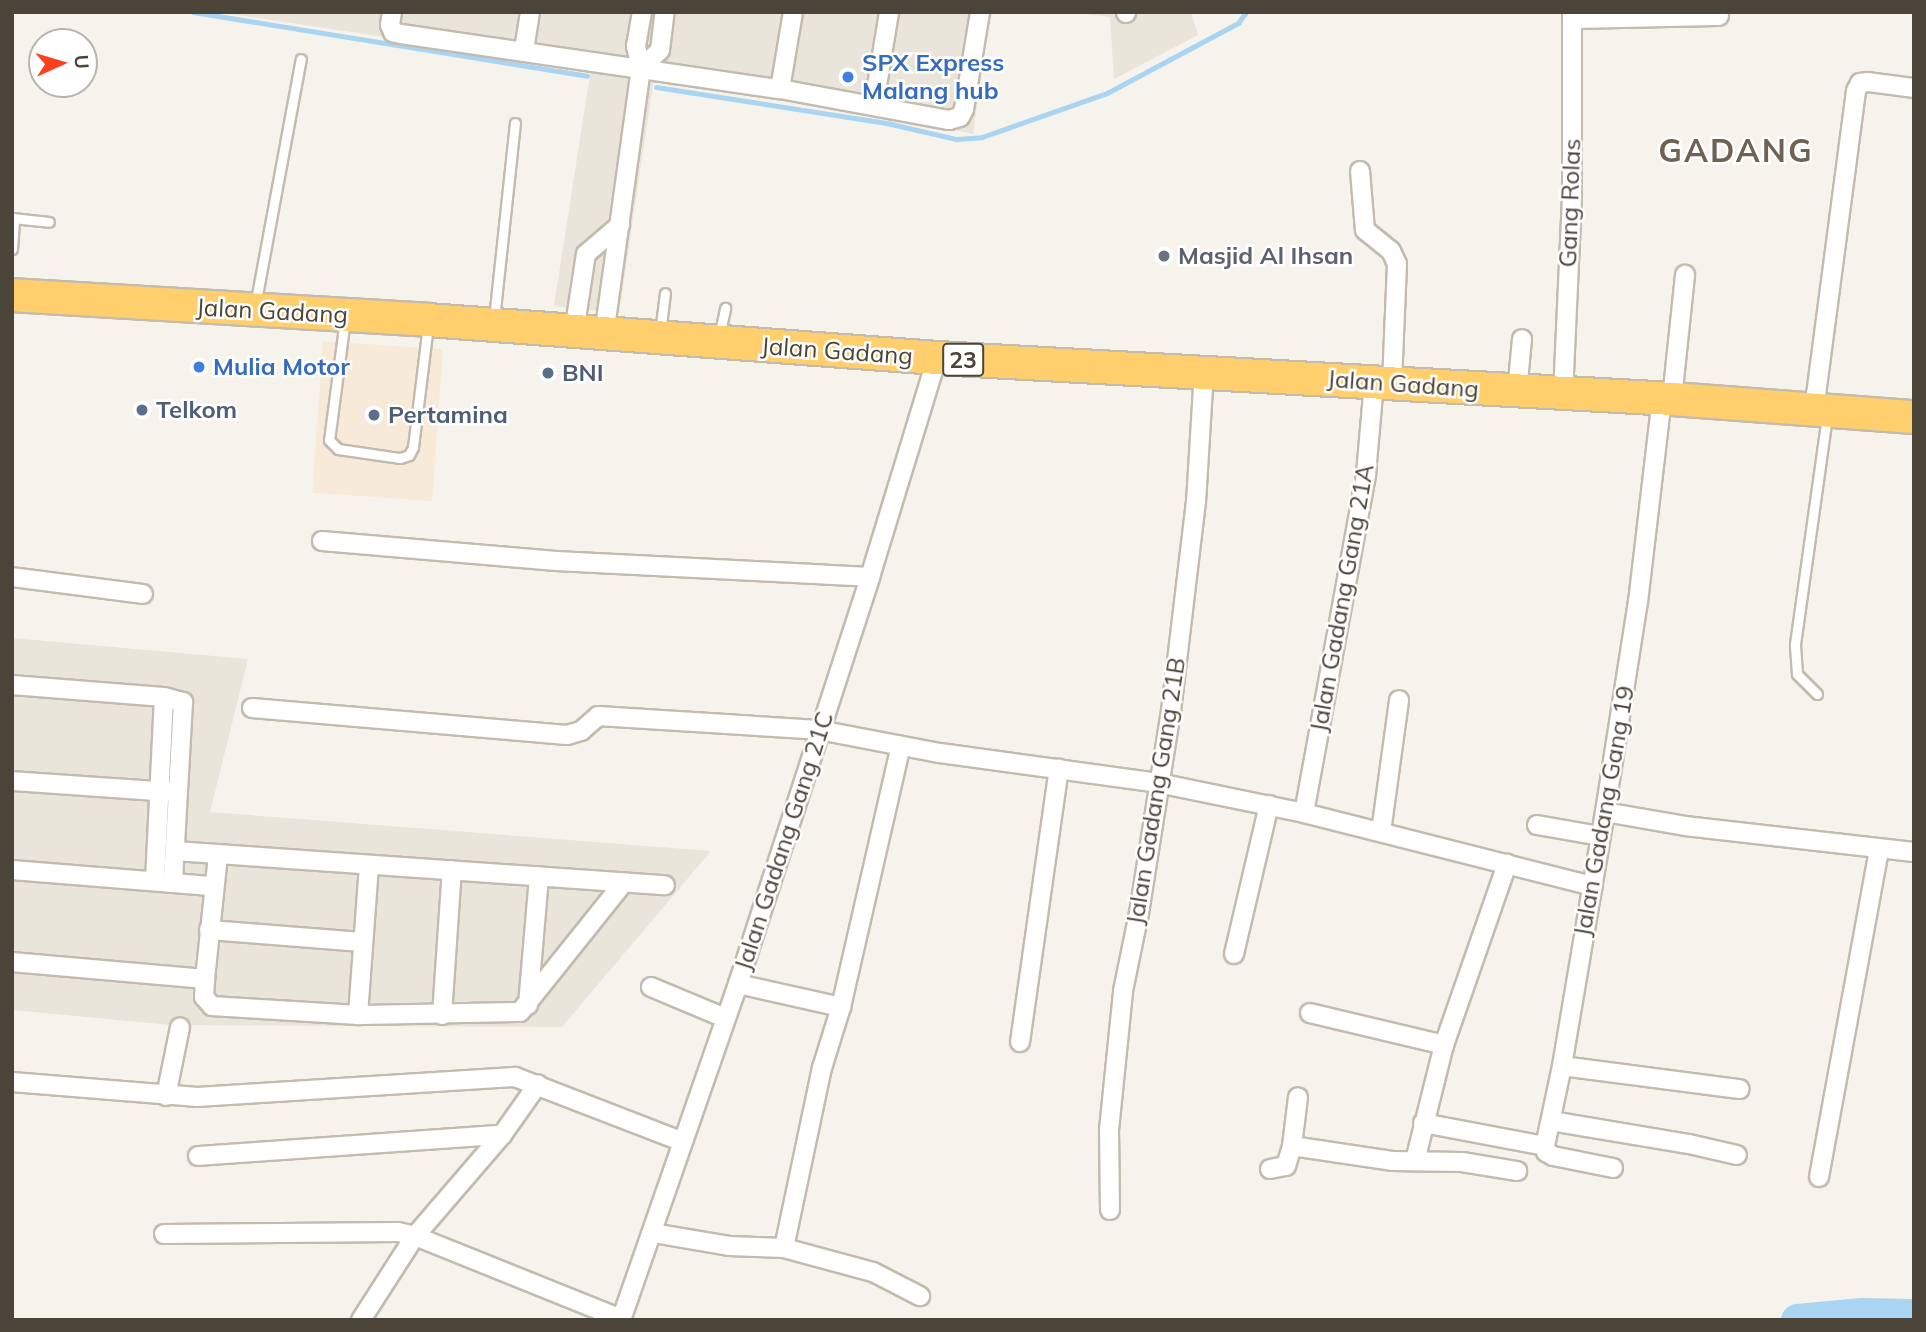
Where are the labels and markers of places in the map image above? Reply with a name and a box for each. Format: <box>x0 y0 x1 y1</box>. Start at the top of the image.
place label: SPX Express Malang hub <box>862 49 1004 105</box>
marker: SPX Express Malang hub <box>840 69 856 85</box>
place label: Masjid Al Ihsan <box>1178 242 1353 270</box>
marker: Masjid Al Ihsan <box>1156 248 1172 264</box>
place label: Mulia Motor <box>213 353 350 381</box>
marker: Mulia Motor <box>191 359 207 375</box>
place label: BNI <box>562 359 603 387</box>
marker: BNI <box>540 365 556 381</box>
place label: Telkom <box>156 396 237 424</box>
place label: Pertamina <box>388 401 508 429</box>
marker: Telkom <box>134 402 150 418</box>
marker: Pertamina <box>366 407 382 423</box>

